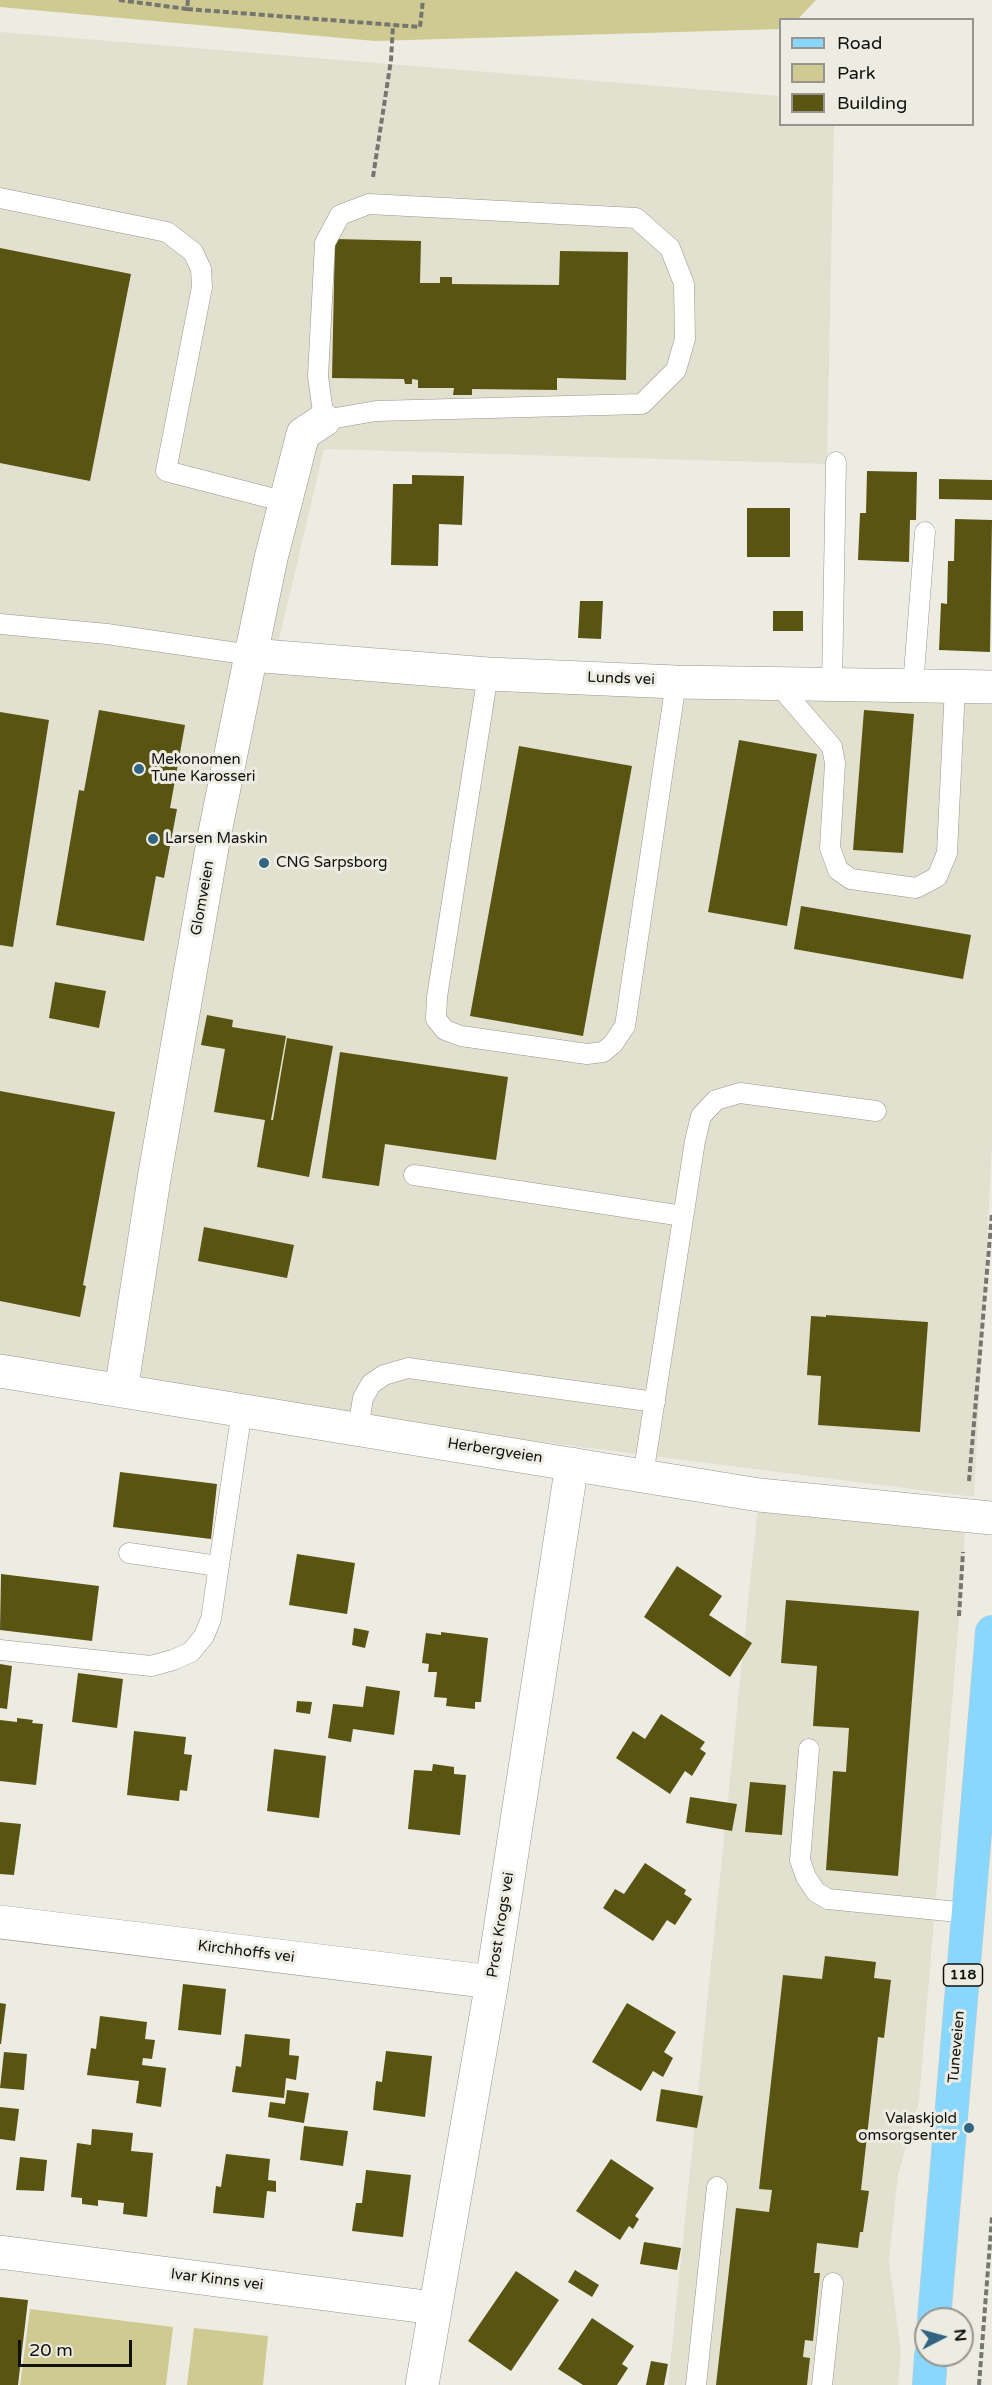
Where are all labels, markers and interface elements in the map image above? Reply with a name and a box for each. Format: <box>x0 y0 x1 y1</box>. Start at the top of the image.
legend <box>779 18 974 126</box>
text: Road <box>837 32 882 54</box>
text: Park <box>837 62 875 84</box>
text: Building <box>837 92 907 114</box>
street label: Lunds vei <box>587 669 655 689</box>
place label: Mekonomen Tune Karosseri <box>151 751 255 786</box>
marker: Mekonomen Tune Karosseri <box>132 762 146 776</box>
place label: Larsen Maskin <box>165 830 268 848</box>
marker: Larsen Maskin <box>146 832 160 846</box>
place label: CNG Sarpsborg <box>276 854 387 872</box>
marker: CNG Sarpsborg <box>257 856 271 870</box>
street label: Glomveien <box>188 859 218 937</box>
street label: Herbergveien <box>446 1435 544 1467</box>
street label: Prost Krogs vei <box>484 1871 518 1979</box>
street label: Kirchhoffs vei <box>197 1937 295 1967</box>
road number: 118 <box>944 1964 982 1986</box>
street label: Tuneveien <box>945 2010 969 2084</box>
place label: Valaskjold omsorgsenter <box>858 2110 957 2145</box>
marker: Valaskjold omsorgsenter <box>962 2121 976 2135</box>
street label: Ivar Kinns vei <box>170 2265 264 2295</box>
north arrow <box>914 2307 974 2367</box>
scale bar <box>21 2328 135 2366</box>
text: N <box>949 2328 971 2343</box>
text: 20 m <box>29 2339 73 2361</box>

